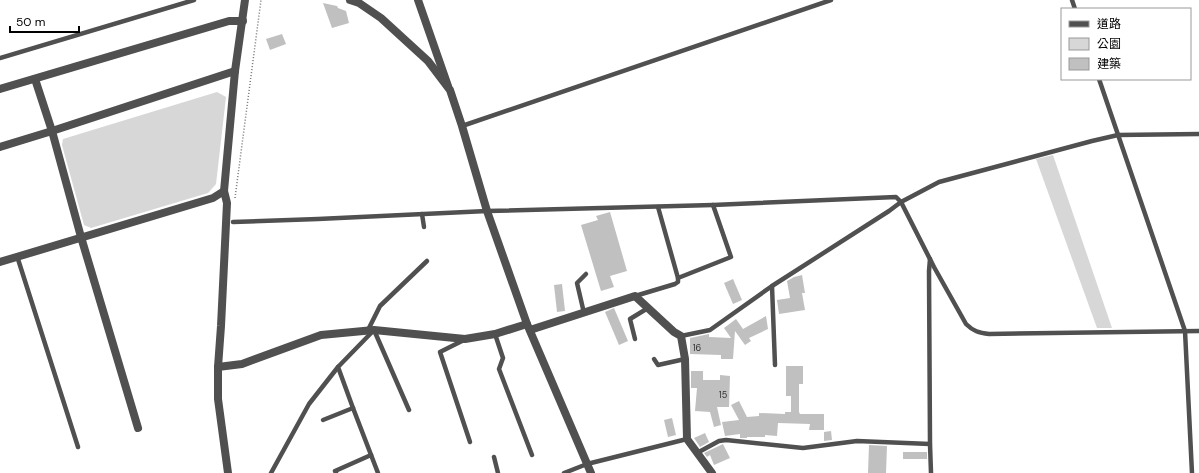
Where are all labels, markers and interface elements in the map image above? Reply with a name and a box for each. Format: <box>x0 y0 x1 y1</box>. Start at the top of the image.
scale bar <box>10 8 79 34</box>
legend <box>1061 8 1191 80</box>
text: 50 m <box>16 14 45 30</box>
text: 道路 <box>1097 16 1121 32</box>
text: 公園 <box>1097 36 1121 52</box>
text: 建築 <box>1097 56 1121 72</box>
house number: 16 <box>693 342 702 354</box>
house number: 15 <box>719 389 727 401</box>

